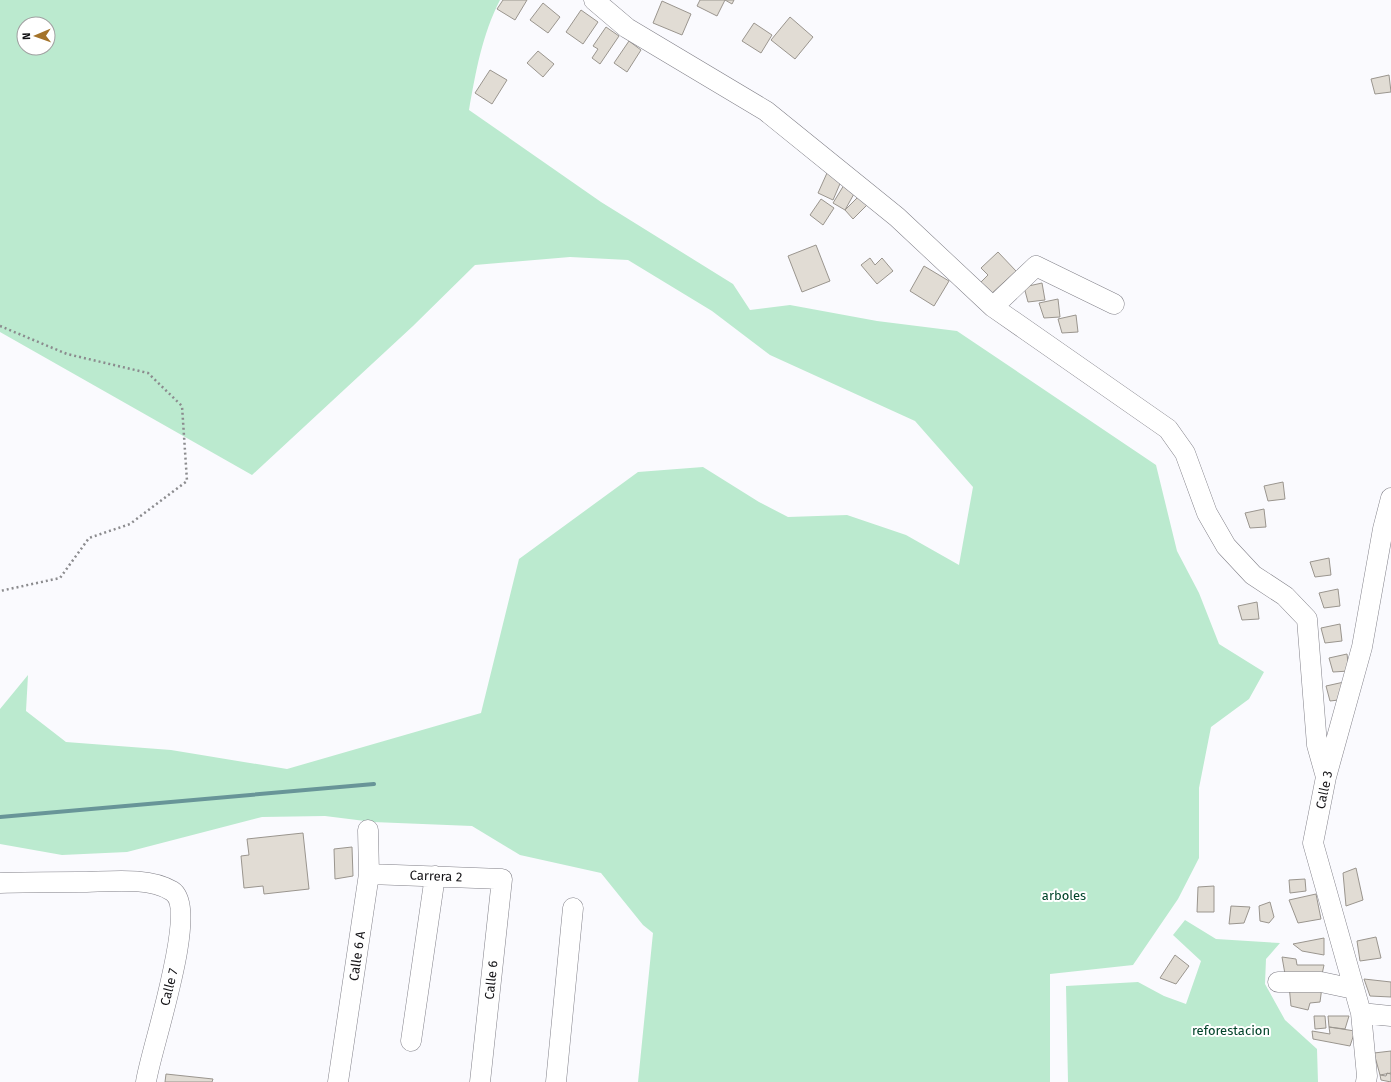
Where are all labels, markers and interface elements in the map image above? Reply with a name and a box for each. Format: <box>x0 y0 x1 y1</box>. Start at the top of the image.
north arrow <box>16 16 56 56</box>
text: N <box>20 32 33 40</box>
street label: Calle 3 <box>1313 770 1335 810</box>
street label: Carrera 2 <box>410 868 462 884</box>
park label: arboles <box>1042 888 1086 903</box>
street label: Calle 6 A <box>346 930 368 982</box>
street label: Calle 6 <box>481 960 501 1000</box>
street label: Calle 7 <box>157 967 181 1007</box>
park label: reforestacion <box>1192 1023 1270 1038</box>

